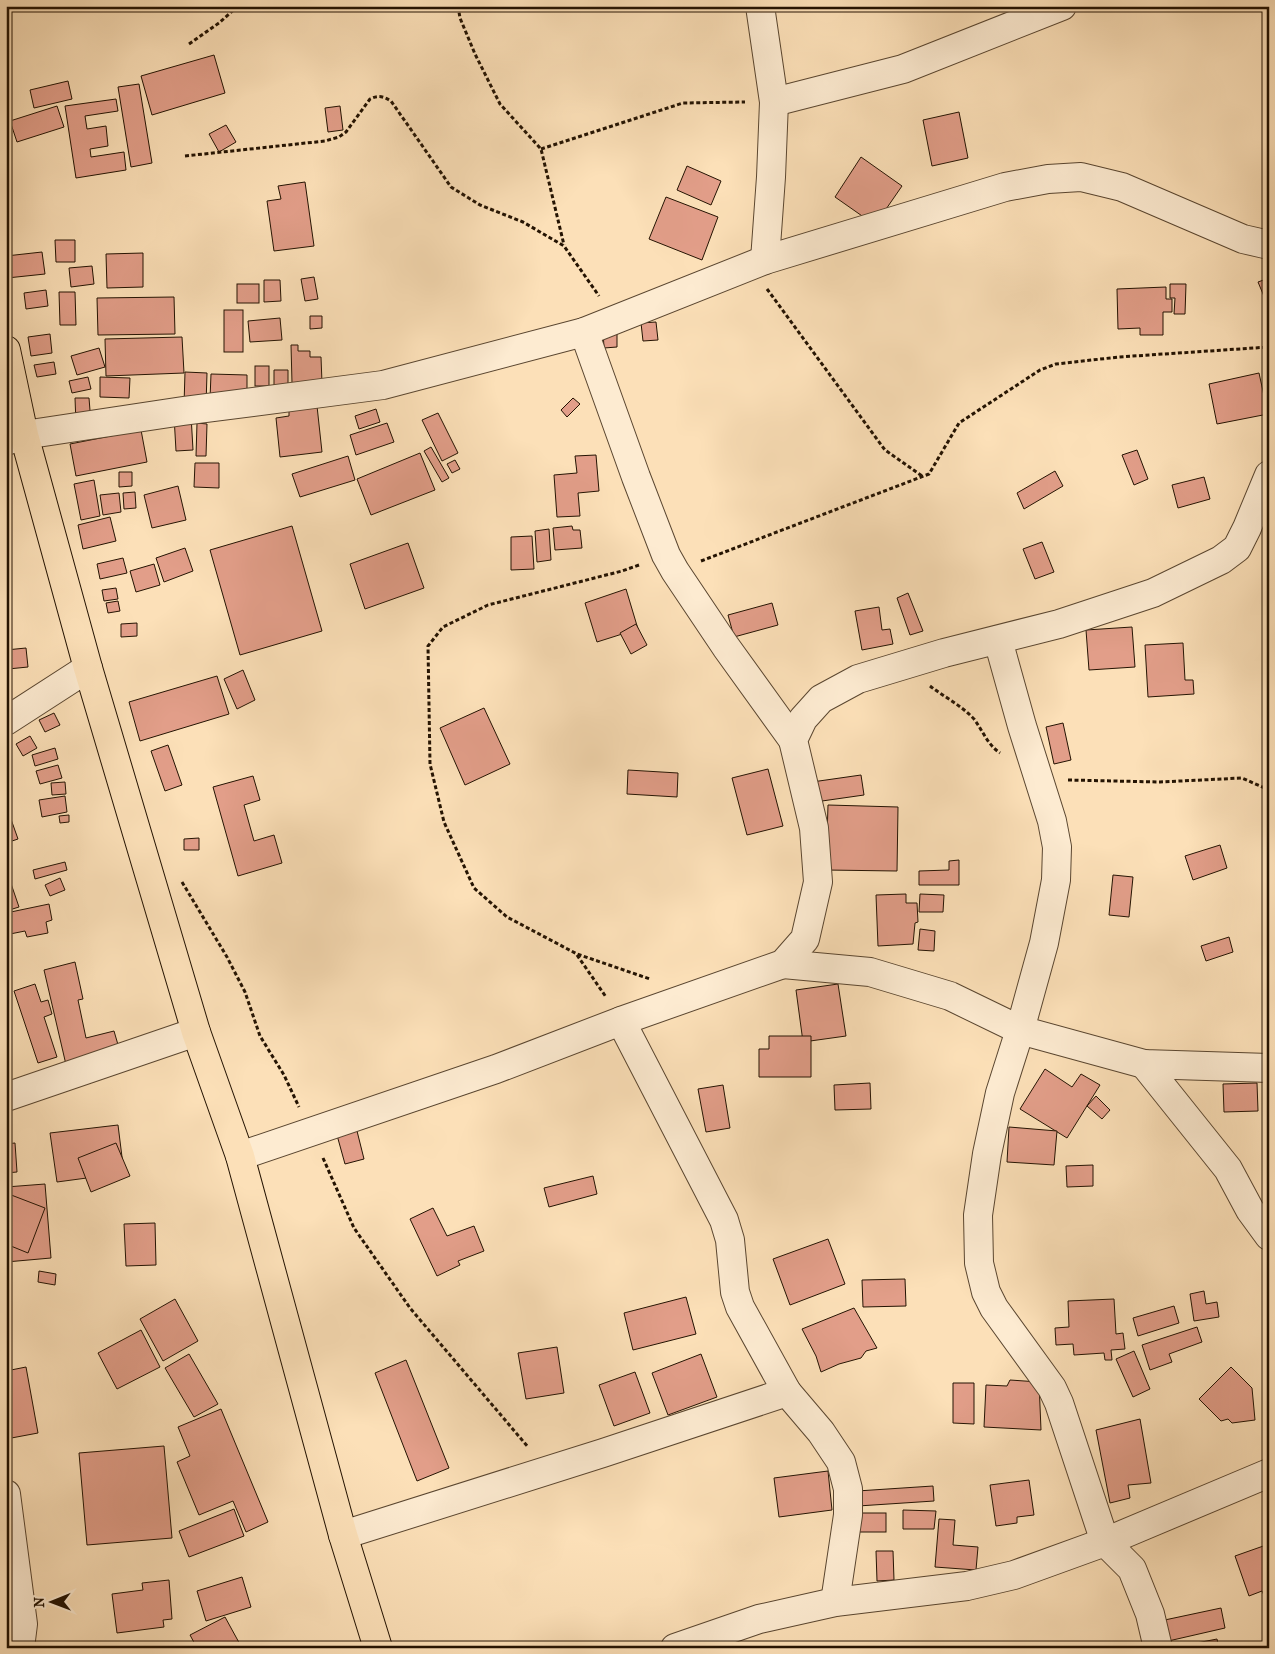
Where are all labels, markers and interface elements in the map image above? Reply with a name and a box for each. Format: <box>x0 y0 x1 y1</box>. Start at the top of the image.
north arrow <box>28 1576 78 1626</box>
text: N <box>31 1596 48 1608</box>

